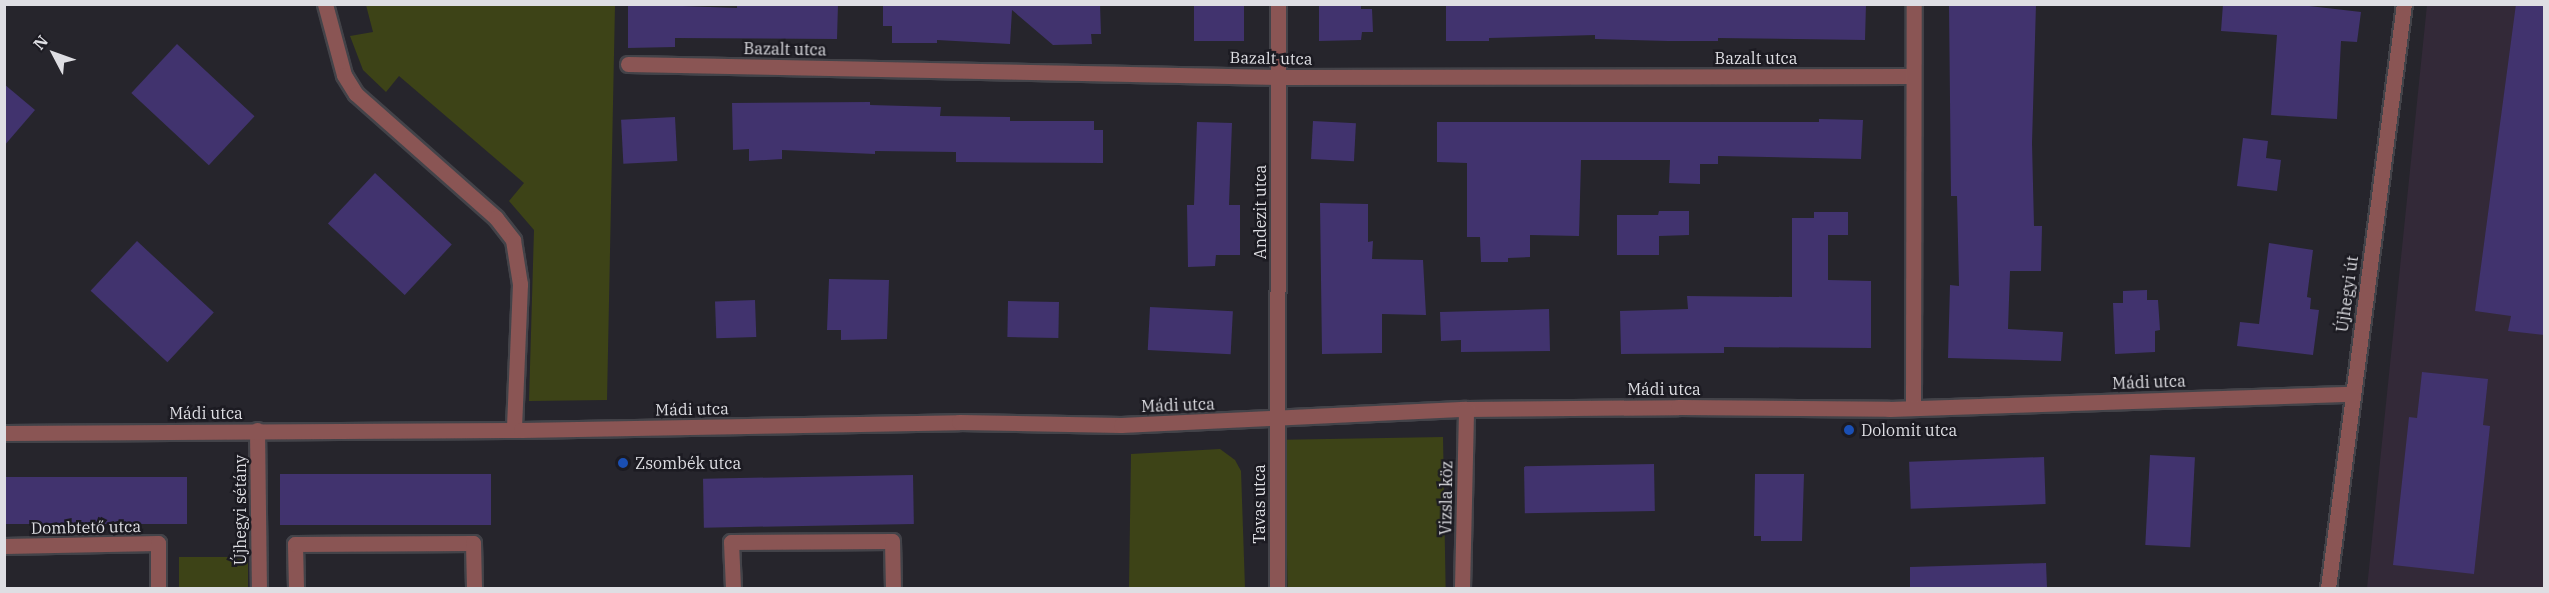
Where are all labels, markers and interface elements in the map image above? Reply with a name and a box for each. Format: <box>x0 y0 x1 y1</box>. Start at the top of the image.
north arrow <box>24 24 84 84</box>
text: N <box>29 31 52 54</box>
street label: Bazalt utca <box>743 39 827 59</box>
street label: Bazalt utca <box>1229 48 1313 68</box>
street label: Bazalt utca <box>1715 48 1797 68</box>
street label: Andezit utca <box>1250 165 1270 259</box>
street label: Újhegyi út <box>2332 255 2362 333</box>
street label: Mádi utca <box>2112 371 2186 393</box>
street label: Mádi utca <box>1627 379 1701 399</box>
street label: Mádi utca <box>1141 394 1215 416</box>
street label: Mádi utca <box>655 399 729 419</box>
street label: Mádi utca <box>169 403 243 423</box>
place label: Dolomit utca <box>1861 420 1957 440</box>
marker: Dolomit utca <box>1842 423 1856 437</box>
place label: Zsombék utca <box>635 453 741 473</box>
street label: Újhegyi sétány <box>230 455 250 565</box>
marker: Zsombék utca <box>616 456 630 470</box>
street label: Vizsla köz <box>1436 461 1456 535</box>
street label: Tavas utca <box>1249 464 1269 544</box>
street label: Dombtető utca <box>31 516 141 538</box>

